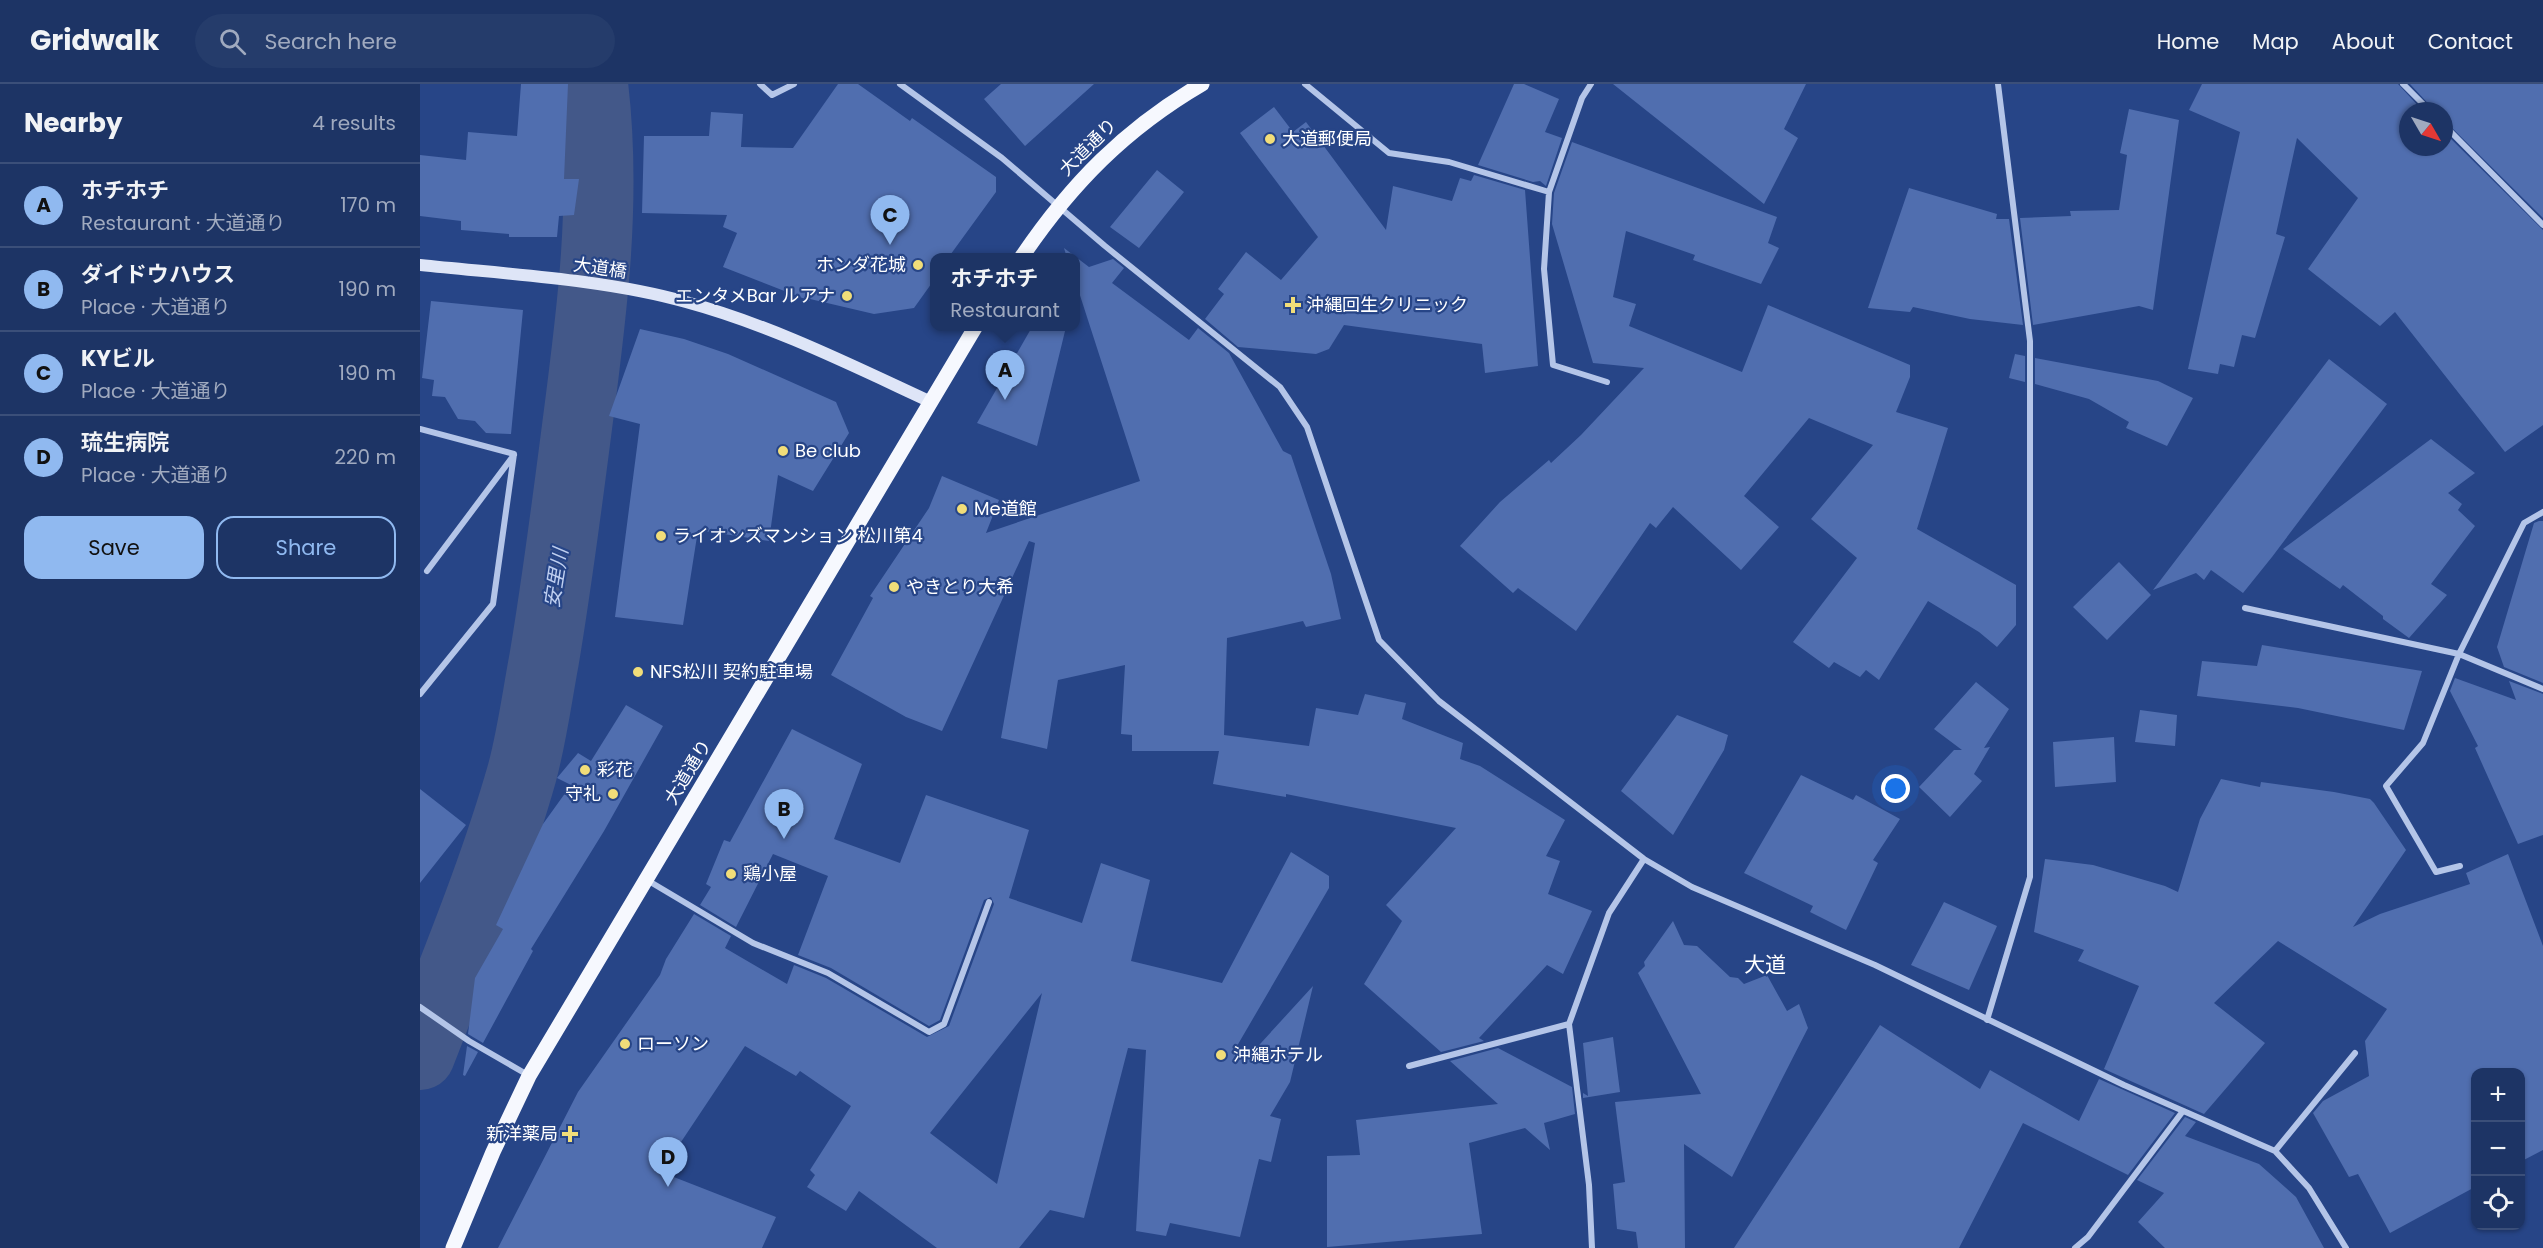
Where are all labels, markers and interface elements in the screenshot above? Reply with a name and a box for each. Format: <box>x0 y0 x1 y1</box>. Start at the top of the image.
search box <box>195 14 615 68</box>
text: Gridwalk <box>30 21 159 60</box>
icon: search <box>216 25 249 58</box>
text: Search here <box>264 26 397 57</box>
text: Home <box>2157 27 2219 56</box>
text: Map <box>2252 27 2299 56</box>
text: About <box>2332 27 2395 56</box>
text: Contact <box>2428 27 2513 56</box>
north arrow <box>2399 102 2453 156</box>
text: Nearby <box>24 105 122 141</box>
text: 4 results <box>312 109 396 137</box>
street label: 大道通り <box>1053 112 1122 181</box>
place label: 大道郵便局 <box>1282 126 1372 151</box>
marker: 大道郵便局 <box>1263 132 1277 146</box>
text: ホチホチ <box>81 175 169 206</box>
text: A <box>36 191 51 219</box>
text: 170 m <box>340 191 396 219</box>
pin: C <box>870 196 910 245</box>
text: Restaurant · 大道通り <box>81 209 286 237</box>
street label: 大道橋 <box>572 251 629 284</box>
place label: ホンダ花城 <box>816 252 906 277</box>
popup <box>930 253 1080 331</box>
marker: ホンダ花城 <box>911 258 925 272</box>
text: ダイドウハウス <box>81 259 235 290</box>
text: ホチホチ <box>950 263 1038 294</box>
text: B <box>37 275 50 303</box>
text: 190 m <box>339 275 396 303</box>
place label: エンタメBar ルアナ <box>675 283 835 308</box>
marker: エンタメBar ルアナ <box>840 289 854 303</box>
place label: 沖縄回生クリニック <box>1306 292 1468 317</box>
text: Place · 大道通り <box>81 293 230 321</box>
text: Restaurant <box>950 296 1060 324</box>
marker: 沖縄回生クリニック <box>1284 296 1302 314</box>
text: KYビル <box>81 343 155 374</box>
pin: A <box>986 350 1024 400</box>
text: C <box>36 359 51 387</box>
text: 190 m <box>339 359 396 387</box>
text: Place · 大道通り <box>81 377 230 405</box>
text: 琉生病院 <box>81 427 169 458</box>
place label: Be club <box>795 438 861 463</box>
text: D <box>36 443 51 471</box>
text: 220 m <box>335 443 396 471</box>
marker: Be club <box>776 444 790 458</box>
text: Place · 大道通り <box>81 461 230 489</box>
place label: Me道館 <box>974 496 1037 521</box>
marker: Me道館 <box>955 502 969 516</box>
button: Save <box>24 516 204 579</box>
button: Share <box>216 516 396 579</box>
place label: ライオンズマンション 松川第4 <box>673 523 923 548</box>
marker: ライオンズマンション 松川第4 <box>654 529 668 543</box>
water label: 安里川 <box>537 544 575 610</box>
place label: やきとり大希 <box>906 574 1014 599</box>
marker: やきとり大希 <box>887 580 901 594</box>
place label: NFS松川 契約駐車場 <box>650 659 813 684</box>
marker: NFS松川 契約駐車場 <box>631 665 645 679</box>
street label: 大道通り <box>658 734 717 809</box>
place label: 彩花 <box>597 757 633 782</box>
marker: 彩花 <box>578 763 592 777</box>
your location <box>1881 774 1910 803</box>
place label: 守礼 <box>565 781 601 806</box>
marker: 守礼 <box>606 787 620 801</box>
pin: B <box>764 790 804 839</box>
place label: 鶏小屋 <box>743 861 797 886</box>
marker: 鶏小屋 <box>724 867 738 881</box>
district label: 大道 <box>1744 950 1786 979</box>
place label: ローソン <box>637 1031 709 1056</box>
marker: ローソン <box>618 1037 632 1051</box>
place label: 沖縄ホテル <box>1233 1042 1323 1067</box>
marker: 沖縄ホテル <box>1214 1048 1228 1062</box>
map controls <box>2471 1068 2525 1230</box>
button: + <box>2471 1068 2525 1122</box>
place label: 新洋薬局 <box>486 1121 558 1146</box>
button: − <box>2471 1122 2525 1176</box>
marker: 新洋薬局 <box>563 1127 577 1141</box>
pin: D <box>648 1138 688 1187</box>
button: locate <box>2471 1176 2525 1230</box>

